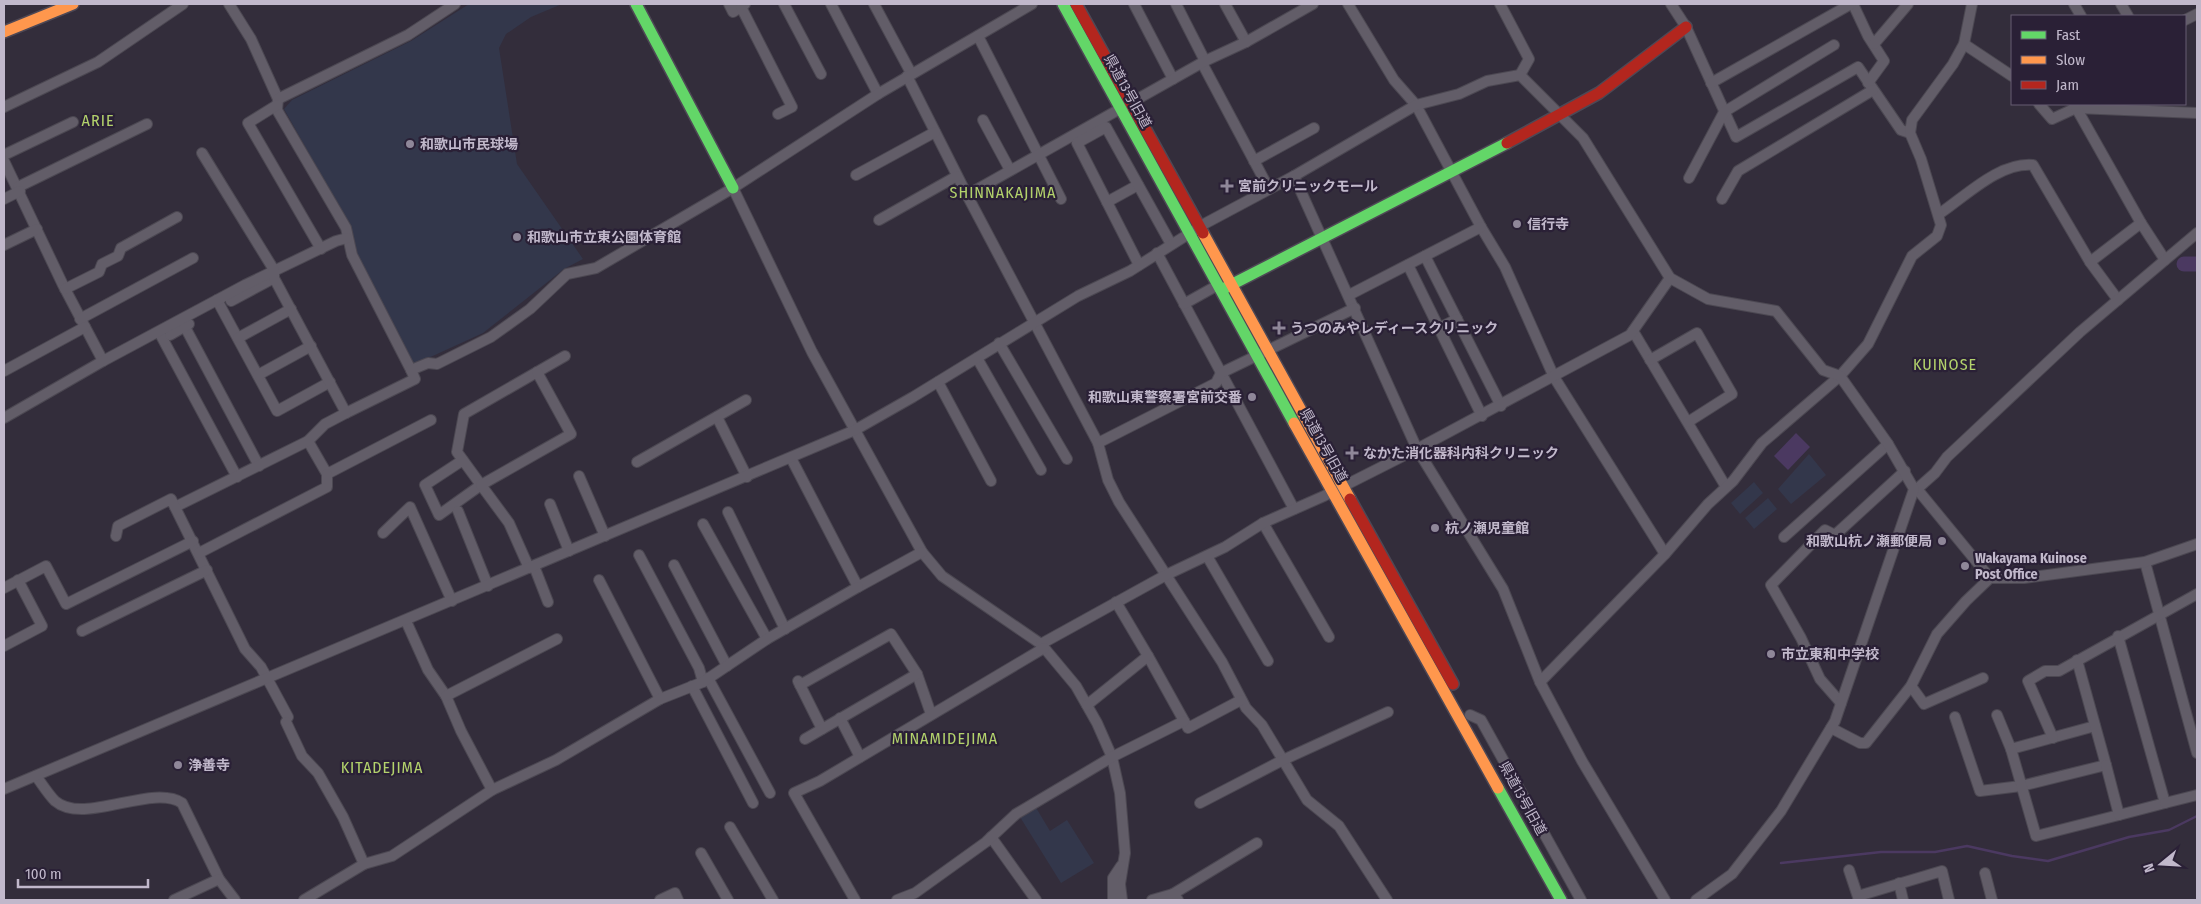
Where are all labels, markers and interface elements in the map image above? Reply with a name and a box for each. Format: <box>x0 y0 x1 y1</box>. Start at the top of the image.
legend <box>2011 15 2186 105</box>
text: Fast <box>2056 26 2080 44</box>
street label: 県道13号旧道 <box>1100 51 1155 131</box>
text: Slow <box>2056 51 2085 69</box>
text: Jam <box>2056 76 2079 94</box>
district label: ARIE <box>82 111 114 130</box>
place label: 和歌山市民球場 <box>420 136 518 153</box>
marker: 和歌山市民球場 <box>404 138 416 150</box>
place label: 宮前クリニックモール <box>1238 178 1378 195</box>
marker: 宮前クリニックモール <box>1220 179 1234 193</box>
district label: SHINNAKAJIMA <box>950 183 1056 202</box>
place label: 信行寺 <box>1527 216 1569 233</box>
marker: 信行寺 <box>1511 218 1523 230</box>
place label: 和歌山市立東公園体育館 <box>527 229 681 246</box>
marker: 和歌山市立東公園体育館 <box>511 231 523 243</box>
place label: うつのみやレディースクリニック <box>1290 320 1498 337</box>
marker: うつのみやレディースクリニック <box>1272 321 1286 335</box>
district label: KUINOSE <box>1913 355 1977 374</box>
place label: 和歌山東警察署宮前交番 <box>1088 389 1242 406</box>
marker: 和歌山東警察署宮前交番 <box>1246 391 1258 403</box>
street label: 県道13号旧道 <box>1296 405 1351 485</box>
place label: なかた消化器科内科クリニック <box>1363 445 1559 462</box>
marker: なかた消化器科内科クリニック <box>1345 446 1359 460</box>
place label: 杭ノ瀬児童館 <box>1445 520 1529 537</box>
marker: 杭ノ瀬児童館 <box>1429 522 1441 534</box>
place label: 和歌山杭ノ瀬郵便局 <box>1806 533 1932 550</box>
marker: 和歌山杭ノ瀬郵便局 <box>1936 535 1948 547</box>
place label: Wakayama Kuinose Post Office <box>1975 550 2087 583</box>
marker: Wakayama Kuinose Post Office <box>1959 560 1971 572</box>
place label: 市立東和中学校 <box>1781 646 1879 663</box>
marker: 市立東和中学校 <box>1765 648 1777 660</box>
district label: MINAMIDEJIMA <box>892 729 998 748</box>
place label: 浄善寺 <box>188 757 230 774</box>
district label: KITADEJIMA <box>341 758 423 777</box>
street label: 県道13号旧道 <box>1495 758 1550 838</box>
marker: 浄善寺 <box>172 759 184 771</box>
north arrow <box>2136 839 2186 889</box>
scale bar <box>18 856 148 888</box>
text: N <box>2140 861 2158 874</box>
text: 100 m <box>25 865 62 883</box>

